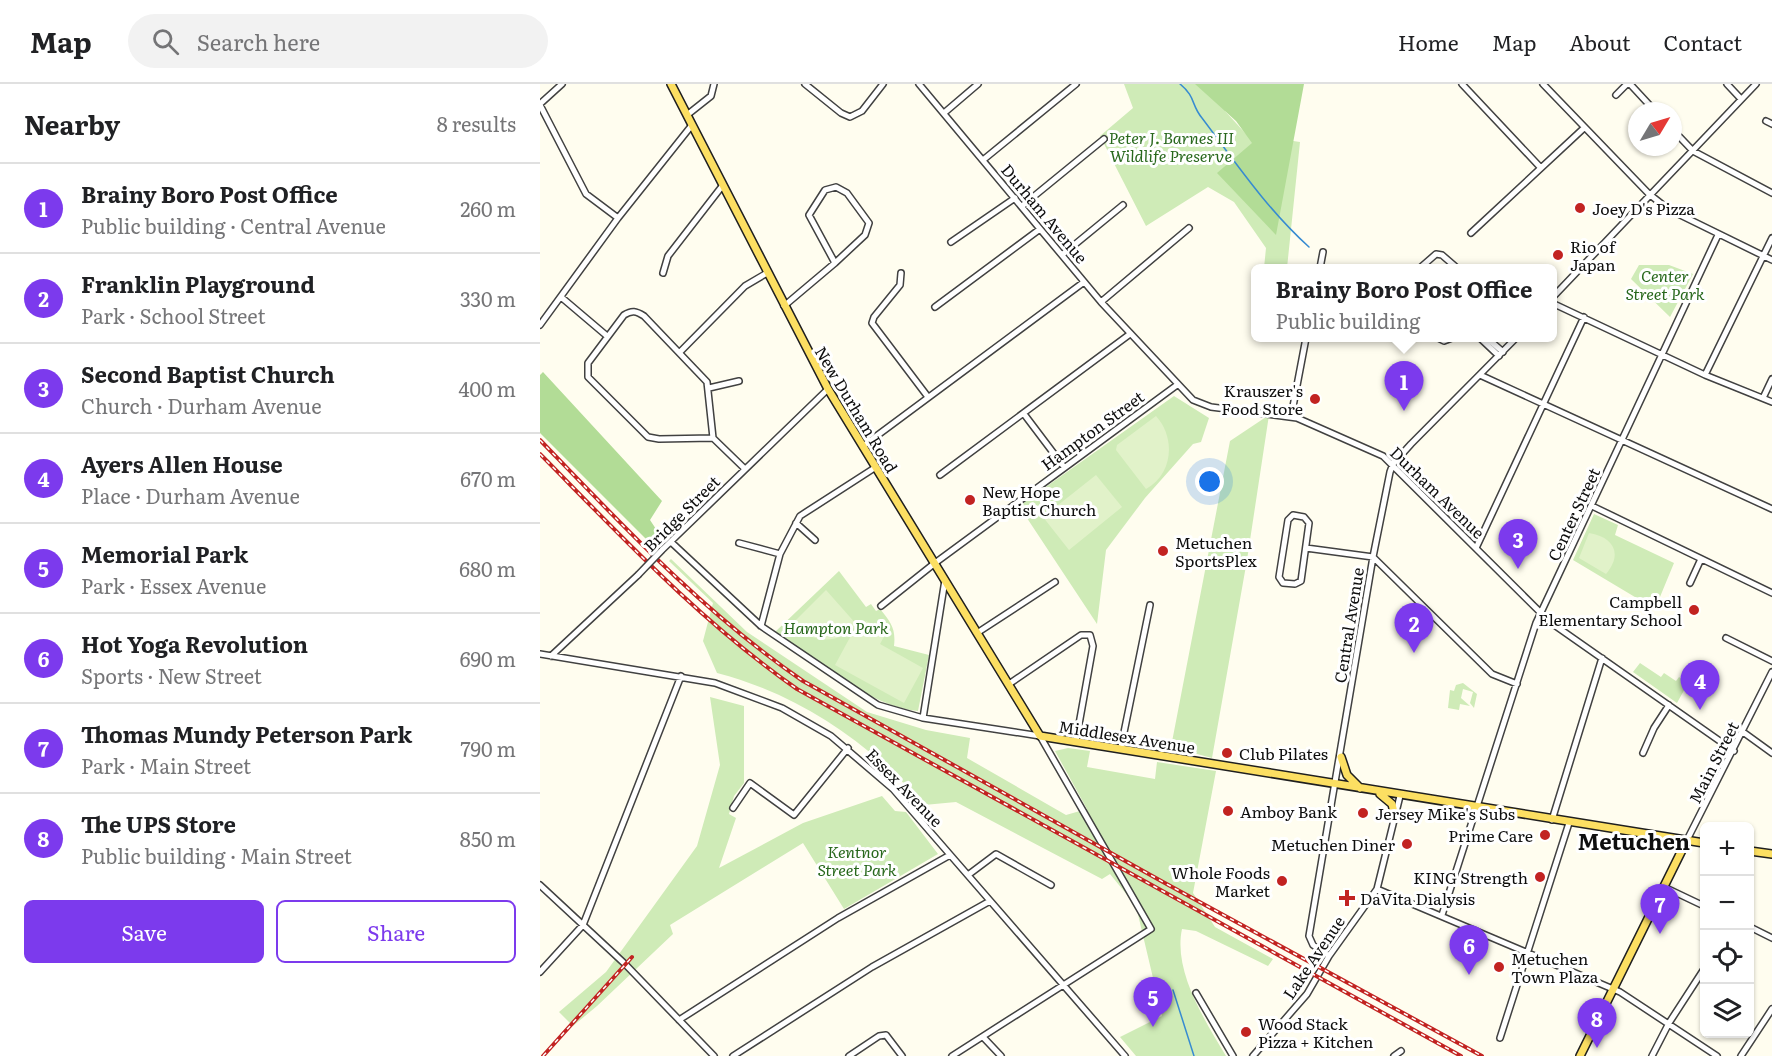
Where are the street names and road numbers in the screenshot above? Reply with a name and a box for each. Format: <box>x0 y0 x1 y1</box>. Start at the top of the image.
street label: Durham Avenue <box>996 158 1094 268</box>
street label: New Durham Road <box>810 341 904 477</box>
street label: Hampton Street <box>1036 384 1149 476</box>
street label: Durham Avenue <box>1385 440 1491 544</box>
street label: Center Street <box>1541 463 1605 565</box>
street label: Bridge Street <box>637 469 725 557</box>
street label: Central Avenue <box>1327 566 1369 684</box>
street label: Middlesex Avenue <box>1057 713 1197 759</box>
street label: Main Street <box>1682 716 1744 807</box>
street label: Essex Avenue <box>861 742 949 832</box>
street label: Lake Avenue <box>1276 910 1350 1004</box>

